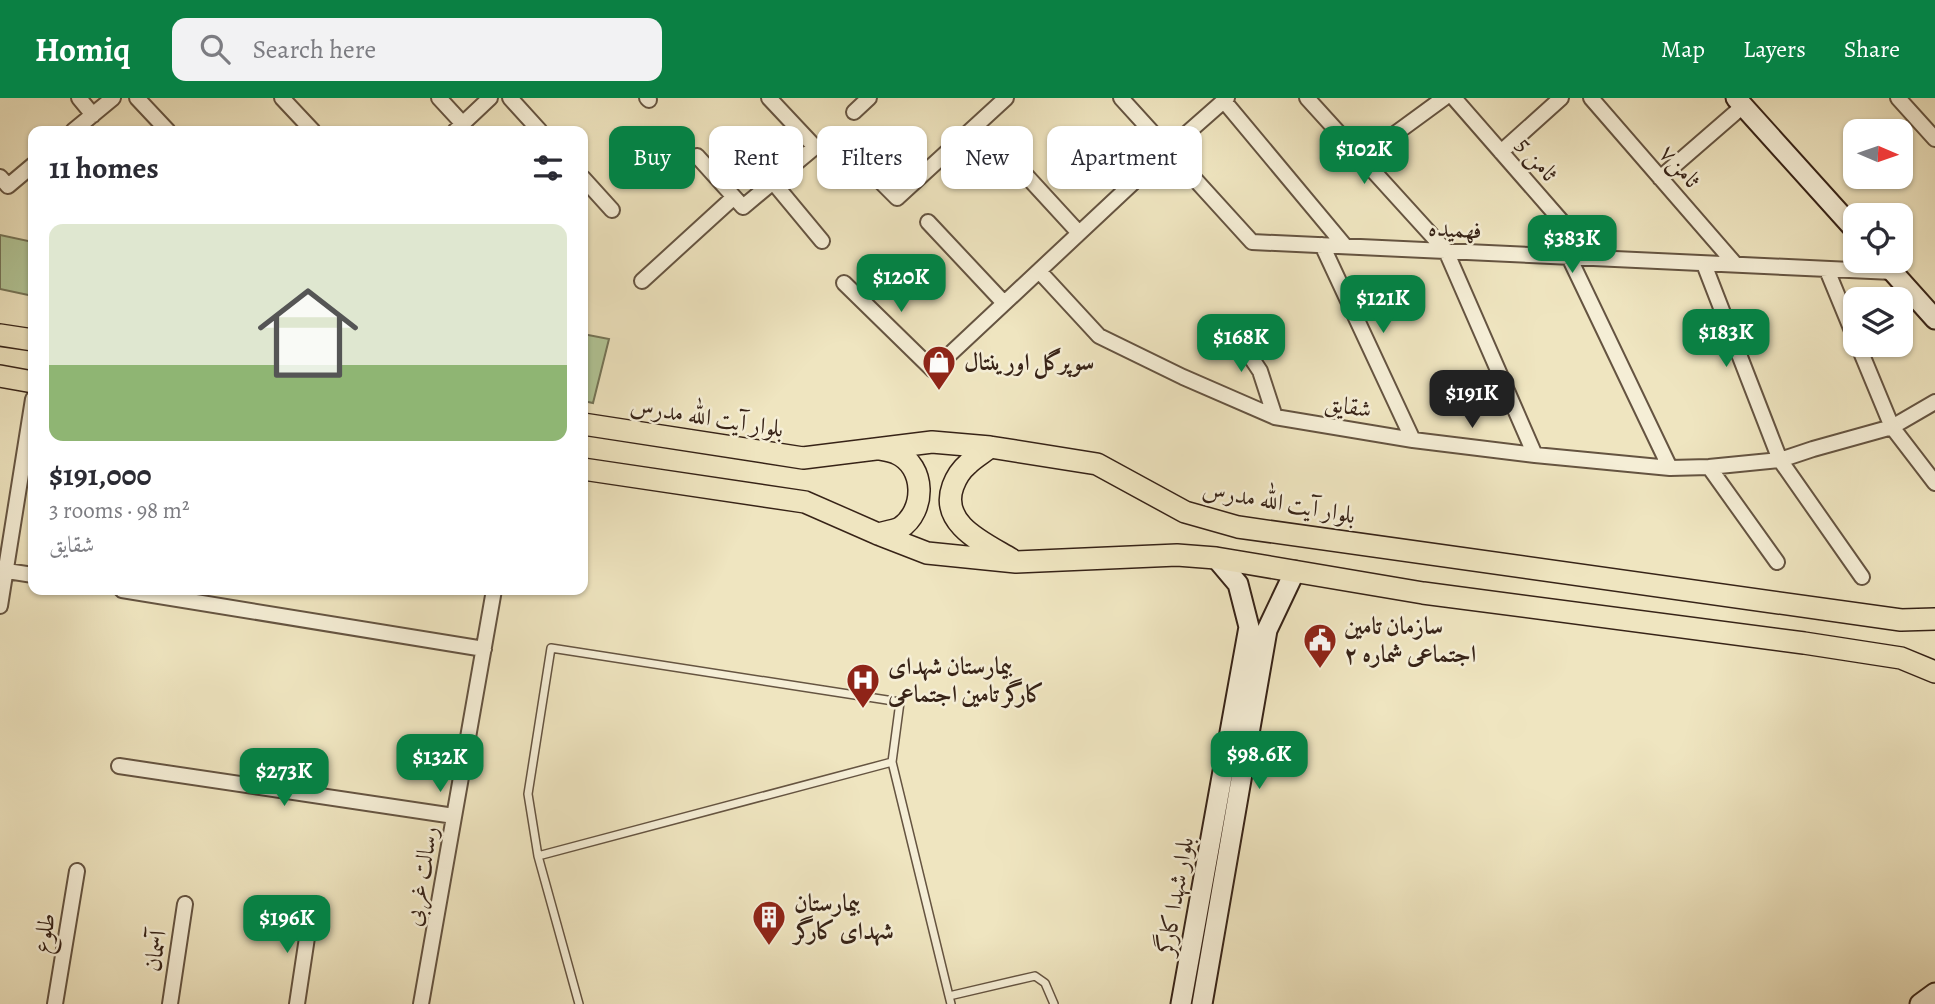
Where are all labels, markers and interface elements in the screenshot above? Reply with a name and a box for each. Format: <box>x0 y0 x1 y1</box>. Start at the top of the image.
search box <box>172 18 662 81</box>
text: Homiq <box>35 27 130 72</box>
icon: search <box>196 30 234 68</box>
text: Search here <box>252 32 376 67</box>
text: Map <box>1661 33 1705 65</box>
text: Layers <box>1743 33 1806 65</box>
text: Share <box>1844 33 1900 65</box>
north arrow <box>1843 119 1913 189</box>
map controls <box>1843 119 1913 357</box>
chip: Buy <box>609 126 695 189</box>
chip: Rent <box>709 126 803 189</box>
chip: Filters <box>817 126 927 189</box>
chip: New <box>941 126 1033 189</box>
chip: Apartment <box>1047 126 1202 189</box>
pin: $102K <box>1315 126 1413 186</box>
street label: ثامن 5 <box>1509 130 1566 188</box>
text: $102K <box>1336 133 1392 164</box>
street label: ثامن۷ <box>1652 137 1708 195</box>
text: 11 homes <box>49 148 159 188</box>
icon: filters <box>529 149 567 187</box>
button: locate <box>1843 203 1913 273</box>
street label: فهمیده <box>1427 212 1483 246</box>
pin: $383K <box>1523 216 1621 275</box>
text: $383K <box>1544 222 1600 253</box>
pin: $120K <box>852 254 950 314</box>
text: $120K <box>873 261 929 292</box>
icon: home <box>245 270 371 396</box>
pin: $121K <box>1334 275 1432 335</box>
text: $121K <box>1356 282 1410 313</box>
button: layers <box>1843 287 1913 357</box>
pin: $183K <box>1677 310 1775 369</box>
pin: $168K <box>1192 314 1290 374</box>
text: $183K <box>1699 316 1754 347</box>
text: $168K <box>1213 321 1269 352</box>
shop icon: سوپرگل اورینتال <box>920 343 958 392</box>
place label: سوپرگل اورینتال <box>964 346 1094 379</box>
pin: $191K <box>1423 370 1521 430</box>
text: $191K <box>1446 377 1498 408</box>
street label: بلوار آیت الله مدرس <box>628 386 787 445</box>
street label: شقایق <box>1322 386 1374 426</box>
text: $191,000 <box>49 455 152 495</box>
street label: بلوار آیت الله مدرس <box>1200 470 1359 531</box>
text: 3 rooms · 98 m² <box>49 495 190 526</box>
text: شقایق <box>49 529 94 560</box>
place label: سازمان تامین اجتماعی شماره ۲ <box>1344 610 1476 670</box>
public building icon: سازمان تامین اجتماعی شماره ۲ <box>1301 621 1339 670</box>
place label: بیمارستان شهدای کارگر تامین اجتماعی <box>887 650 1044 710</box>
hospital icon: بیمارستان شهدای کارگر تامین اجتماعی <box>844 661 882 710</box>
pin: $98.6K <box>1202 732 1316 791</box>
pin: $132K <box>391 734 489 794</box>
text: $98.6K <box>1227 738 1291 769</box>
text: $132K <box>412 741 468 772</box>
pin: $273K <box>235 748 333 808</box>
text: $273K <box>256 755 312 786</box>
street label: رسالت غربی <box>396 823 447 929</box>
street label: بلوار شهدا کارگر <box>1148 834 1201 961</box>
place label: بیمارستان شهدای کارگر <box>791 887 894 947</box>
pin: $196K <box>238 896 336 955</box>
building icon: بیمارستان شهدای کارگر <box>750 898 788 947</box>
text: $196K <box>259 902 315 933</box>
street label: طلوع <box>25 910 67 956</box>
street label: آسمان <box>136 925 174 974</box>

